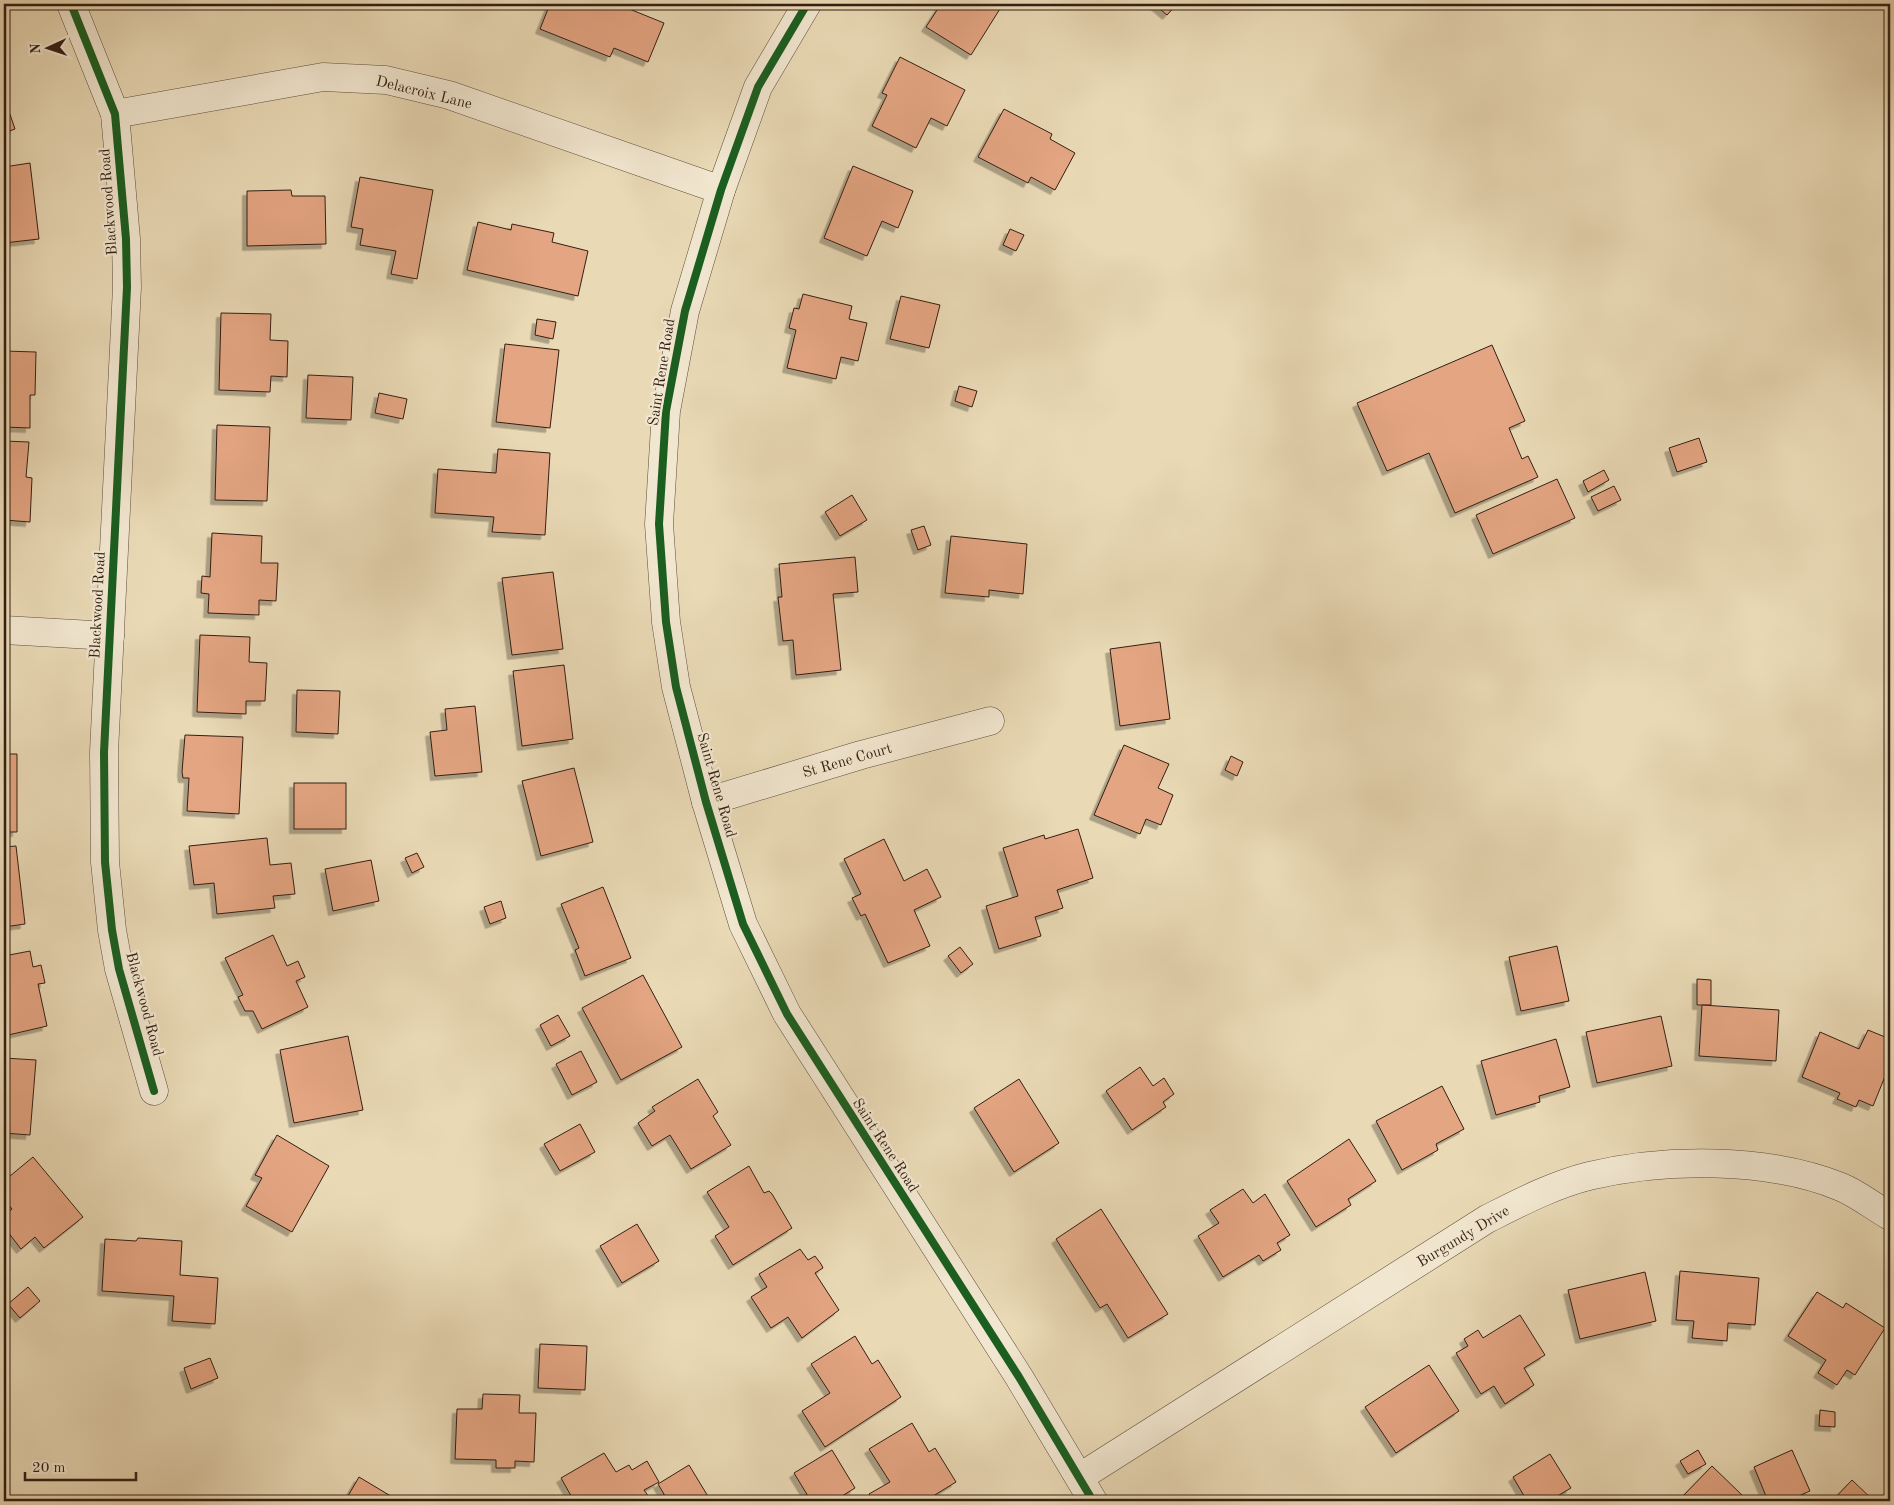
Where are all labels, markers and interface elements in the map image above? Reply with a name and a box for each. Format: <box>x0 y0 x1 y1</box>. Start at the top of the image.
north arrow <box>22 22 72 72</box>
text: N <box>29 43 43 54</box>
street label: Delacroix Lane <box>374 74 473 113</box>
street label: Blackwood Road <box>98 148 121 256</box>
street label: Saint Rene Road <box>647 317 678 427</box>
street label: Blackwood Road <box>88 551 109 659</box>
street label: Saint Rene Road <box>693 731 738 840</box>
street label: St Rene Court <box>801 741 894 781</box>
street label: Blackwood Road <box>122 951 165 1058</box>
street label: Saint Rene Road <box>849 1096 921 1196</box>
street label: Burgundy Drive <box>1415 1204 1513 1271</box>
scale bar <box>25 1450 136 1482</box>
text: 20 m <box>32 1461 66 1476</box>

